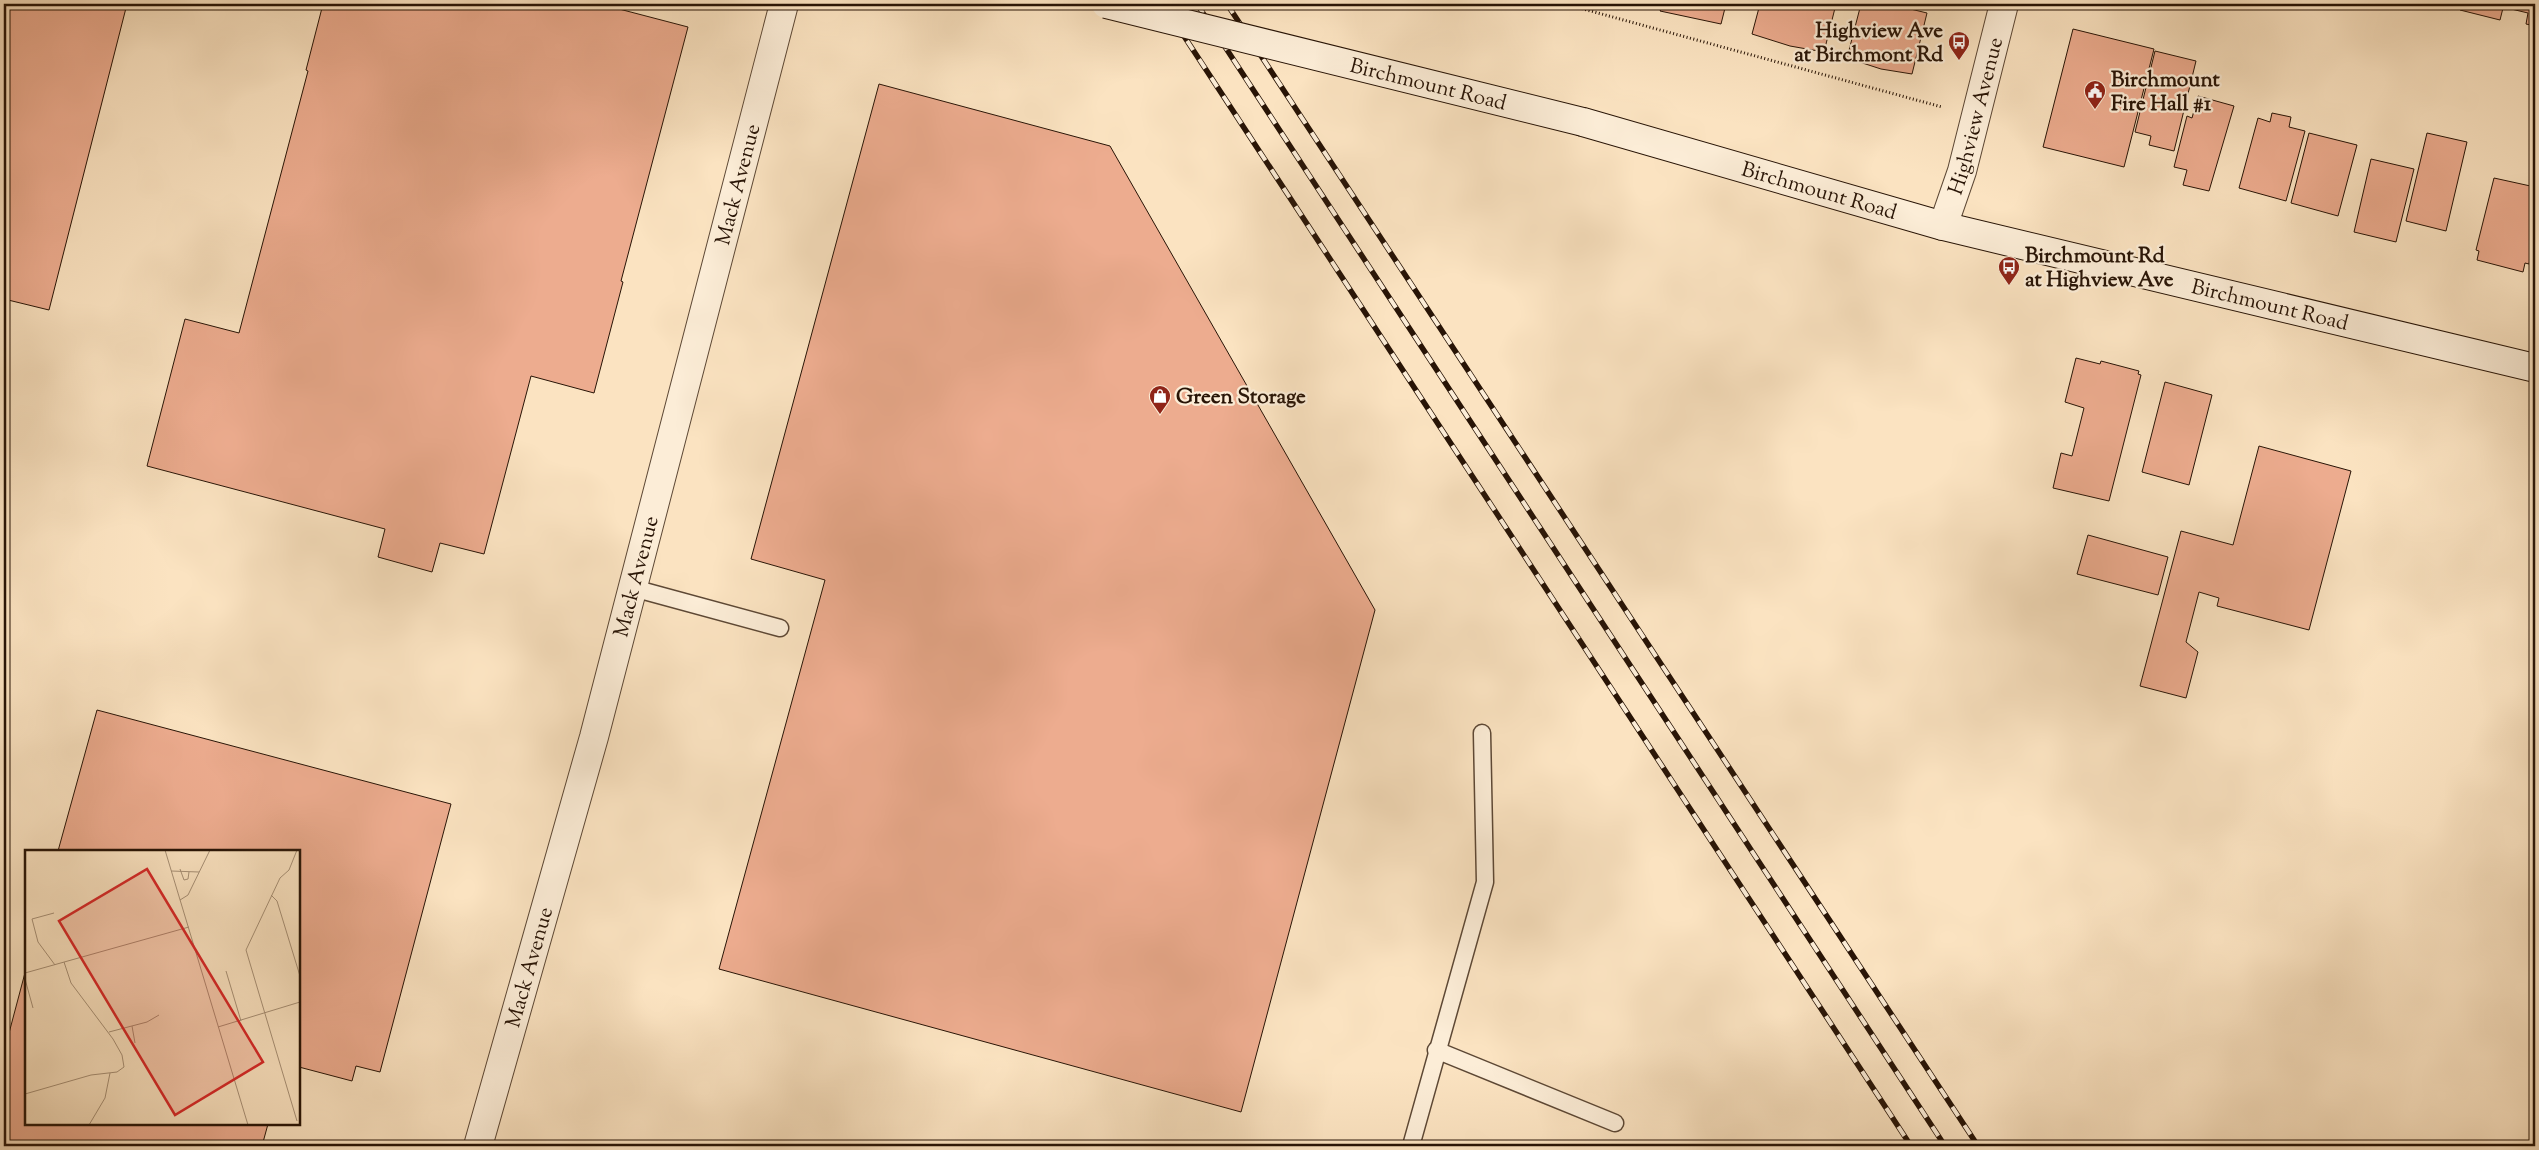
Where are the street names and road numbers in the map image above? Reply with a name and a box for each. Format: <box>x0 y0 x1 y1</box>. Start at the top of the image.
street label: Highview Avenue <box>1942 34 2012 199</box>
street label: Birchmount Road <box>1346 52 1509 120</box>
street label: Mack Avenue <box>709 121 769 249</box>
street label: Birchmount Road <box>1737 155 1900 229</box>
street label: Birchmount Road <box>2188 273 2351 340</box>
street label: Mack Avenue <box>607 513 668 641</box>
street label: Mack Avenue <box>499 904 562 1031</box>

